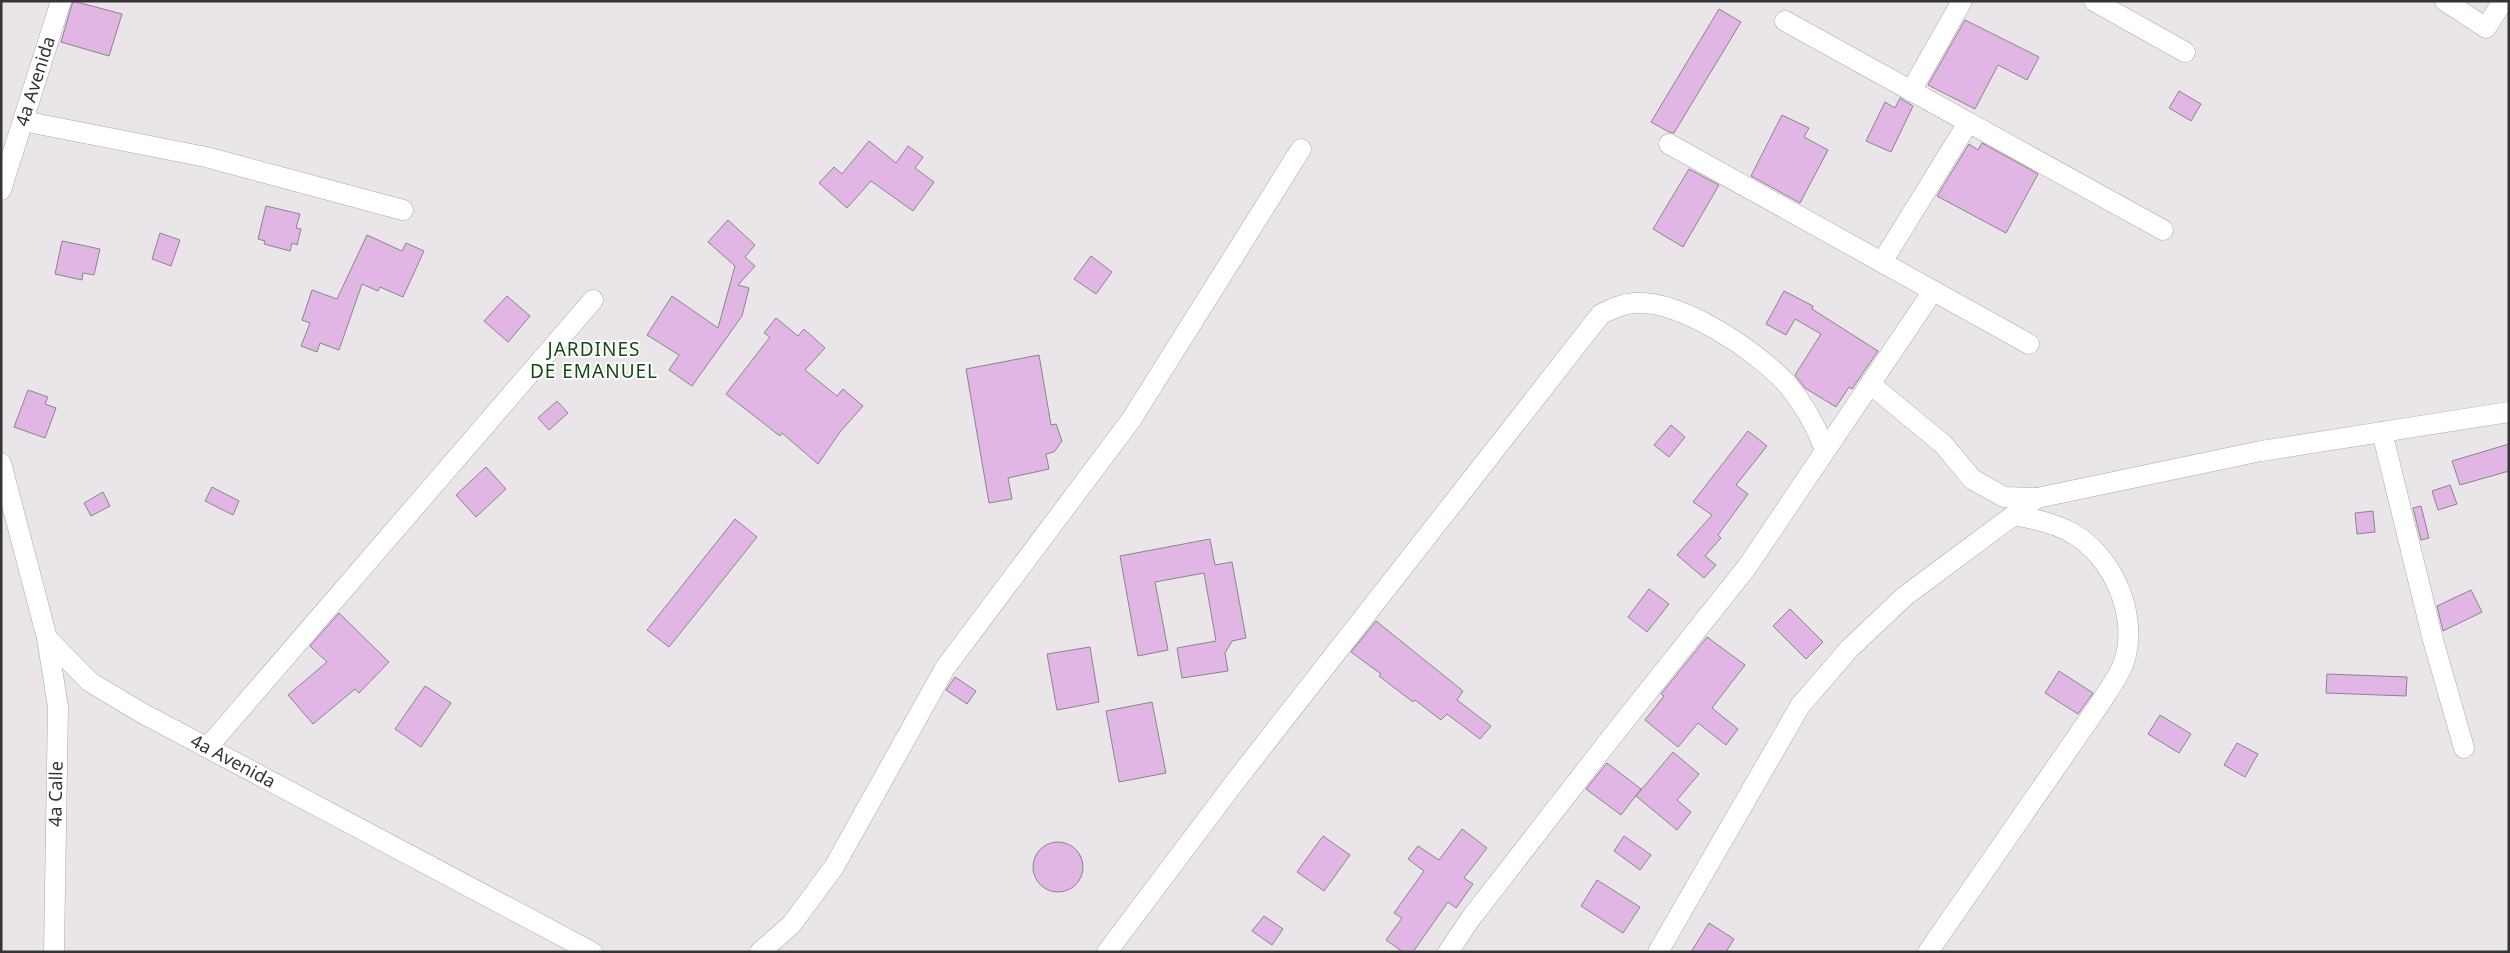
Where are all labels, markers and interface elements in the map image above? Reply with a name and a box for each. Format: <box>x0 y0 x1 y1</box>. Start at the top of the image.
street label: 4a Avenida <box>9 33 60 129</box>
district label: JARDINES DE EMANUEL <box>530 336 658 384</box>
street label: 4a Avenida <box>187 728 280 793</box>
street label: 4a Calle <box>42 761 68 827</box>

